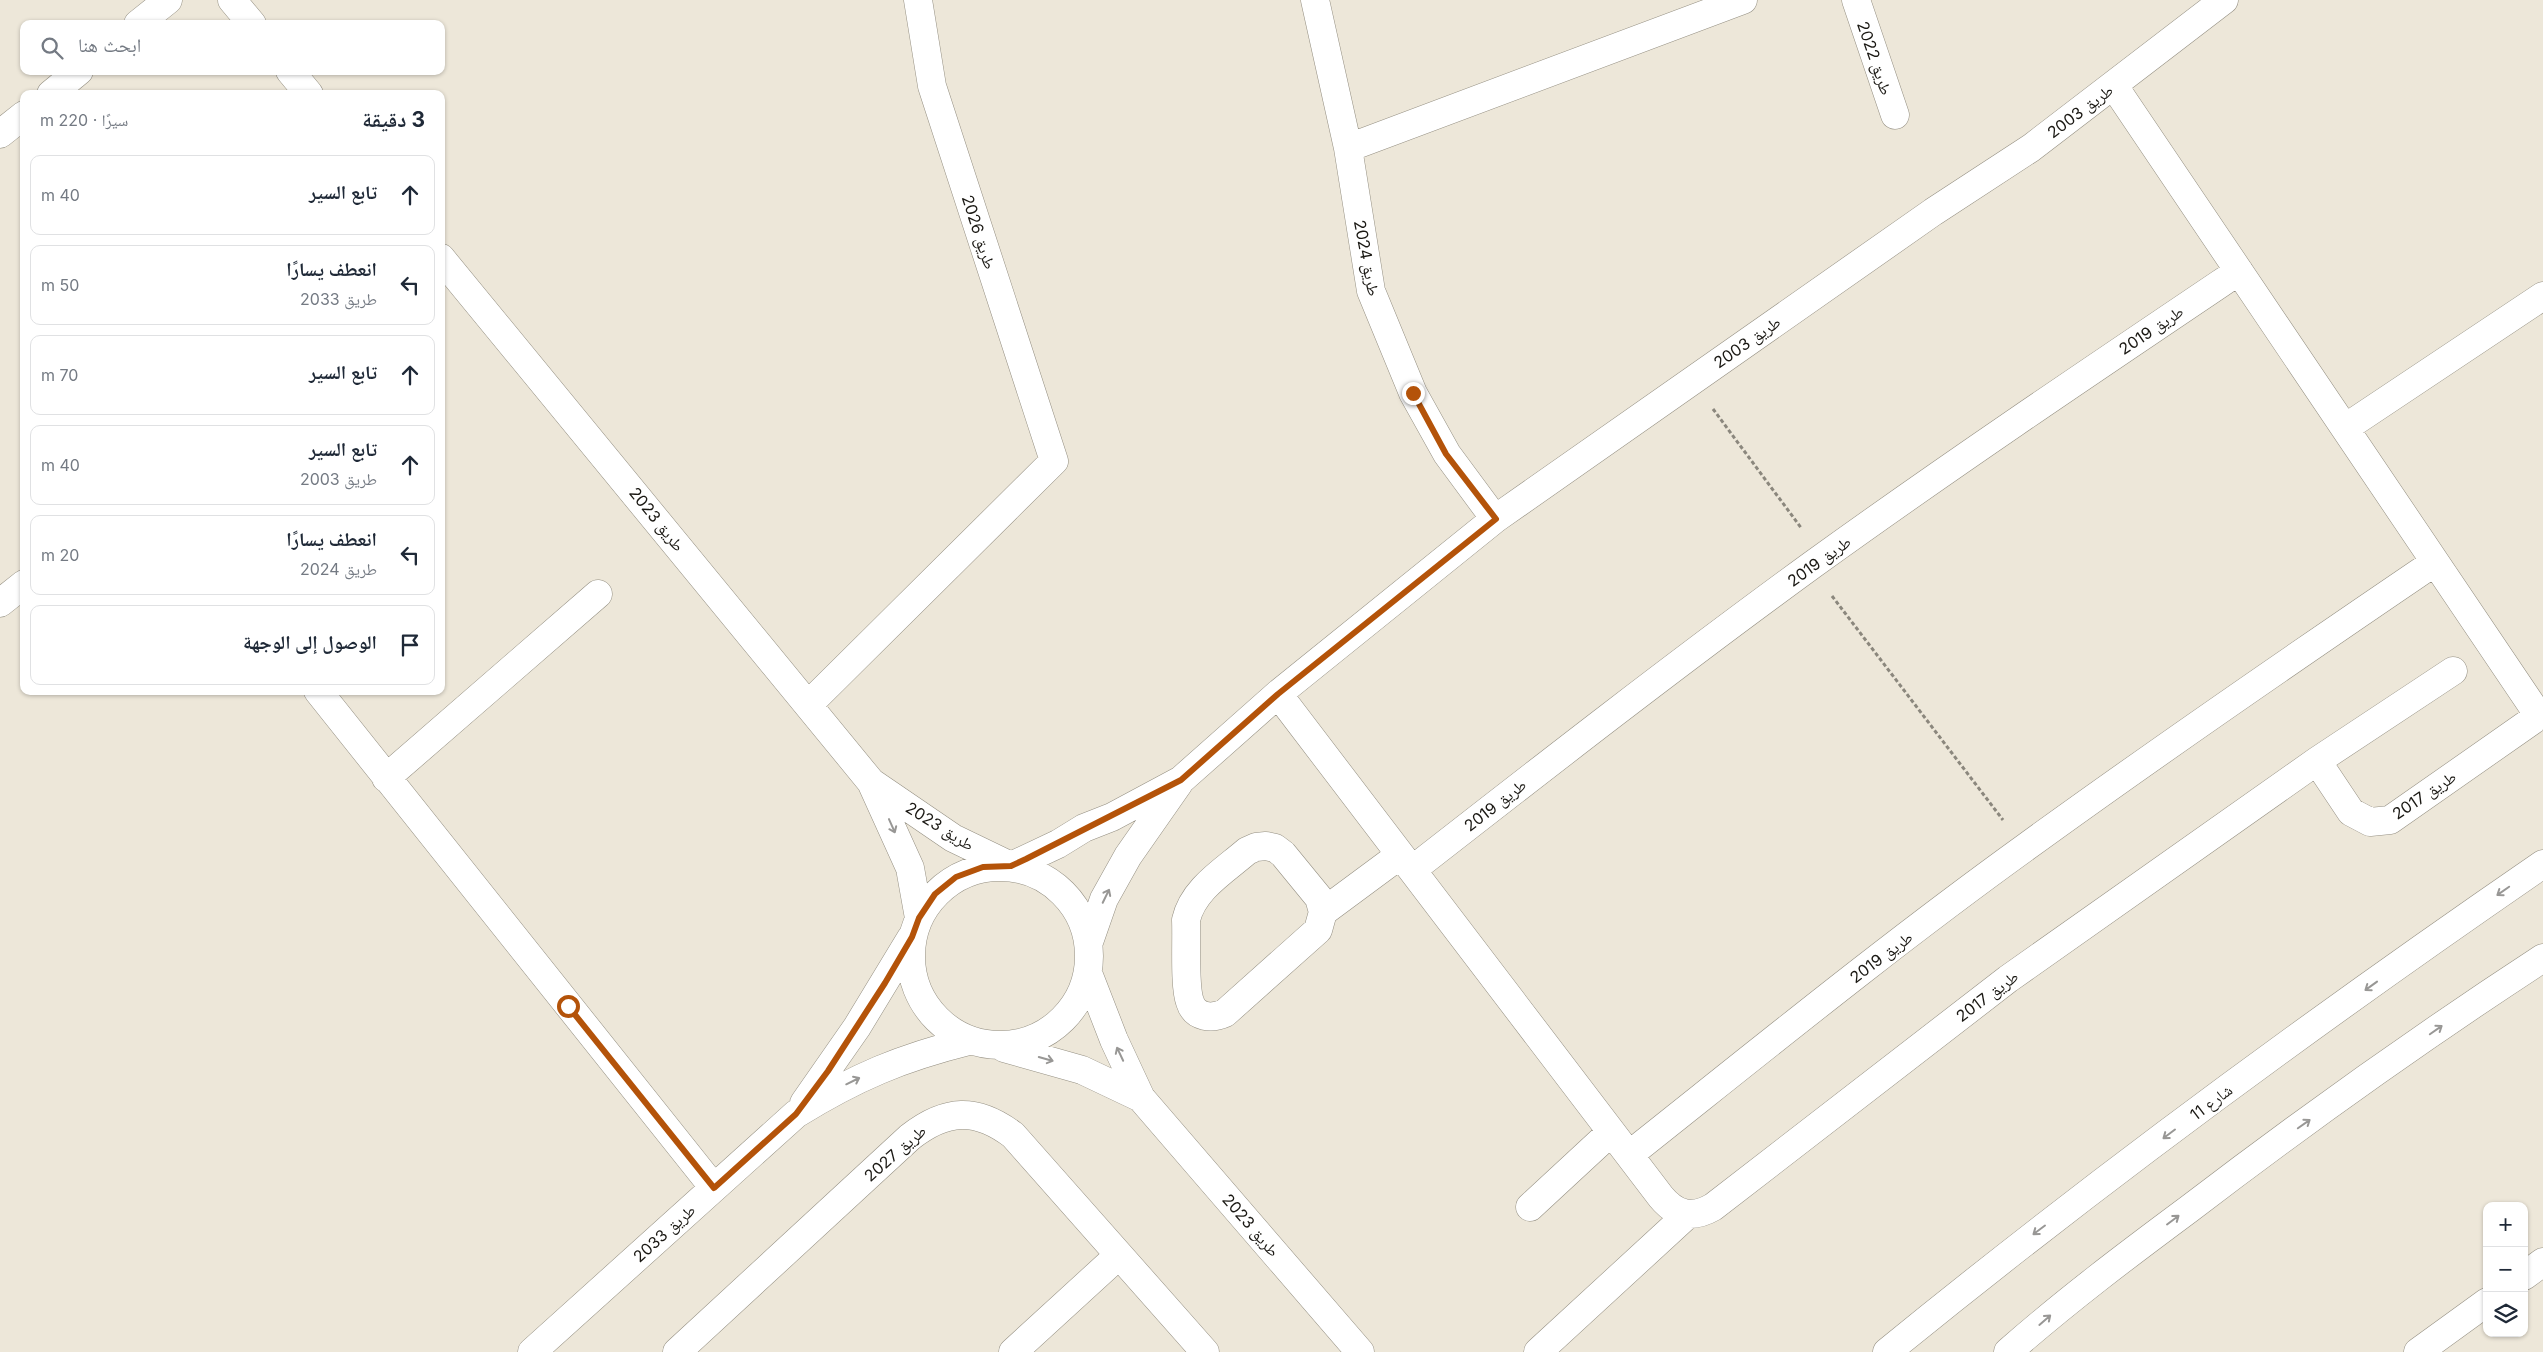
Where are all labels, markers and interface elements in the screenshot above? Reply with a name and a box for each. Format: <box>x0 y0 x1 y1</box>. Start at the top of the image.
street label: طريق 2022 <box>1852 18 1897 98</box>
search box <box>20 20 445 75</box>
icon: search <box>38 34 66 62</box>
text: ابحث هنا <box>78 34 141 57</box>
street label: طريق 2003 <box>2043 80 2117 143</box>
text: 3 دقيقة <box>362 107 425 132</box>
text: سيرًا · 220 m <box>40 110 128 130</box>
text: تابع السير <box>309 181 377 204</box>
icon: ahead <box>396 181 424 209</box>
text: 40 m <box>41 185 80 205</box>
street label: طريق 2026 <box>957 192 1000 272</box>
street label: طريق 2024 <box>1349 218 1384 298</box>
text: انعطف يسارًا <box>286 258 377 281</box>
icon: left <box>396 271 424 299</box>
text: 50 m <box>41 275 79 295</box>
text: طريق 2033 <box>300 289 377 309</box>
street label: طريق 2019 <box>2115 301 2188 360</box>
street label: طريق 2003 <box>1710 312 1785 373</box>
text: تابع السير <box>309 361 377 384</box>
icon: ahead <box>396 361 424 389</box>
text: 70 m <box>41 365 78 385</box>
route end <box>1402 382 1425 405</box>
text: تابع السير <box>309 438 377 461</box>
icon: ahead <box>396 451 424 479</box>
text: 40 m <box>41 455 80 475</box>
text: طريق 2003 <box>300 469 377 489</box>
street label: طريق 2023 <box>624 483 689 556</box>
text: انعطف يسارًا <box>286 528 377 551</box>
street label: طريق 2019 <box>1783 531 1855 592</box>
icon: left <box>396 541 424 569</box>
text: 20 m <box>41 545 79 565</box>
text: طريق 2024 <box>300 559 377 579</box>
text: الوصول إلى الوجهة <box>243 631 377 654</box>
icon: arrive <box>396 631 424 659</box>
street label: طريق 2017 <box>2388 766 2460 824</box>
street label: طريق 2019 <box>1460 774 1531 836</box>
street label: طريق 2023 <box>902 797 978 856</box>
one-way arrow <box>887 818 897 833</box>
one-way arrow <box>2496 886 2510 896</box>
one-way arrow <box>1102 889 1111 904</box>
street label: طريق 2019 <box>1846 927 1917 988</box>
street label: طريق 2017 <box>1952 966 2023 1027</box>
one-way arrow <box>2364 981 2378 991</box>
route start <box>557 995 580 1018</box>
one-way arrow <box>2429 1025 2443 1035</box>
one-way arrow <box>1115 1047 1125 1062</box>
one-way arrow <box>1038 1055 1054 1065</box>
one-way arrow <box>846 1076 861 1086</box>
street label: شارع 11 <box>2186 1080 2237 1125</box>
one-way arrow <box>2296 1118 2310 1129</box>
street label: طريق 2027 <box>860 1121 931 1186</box>
one-way arrow <box>2163 1128 2176 1139</box>
street label: طريق 2023 <box>1218 1189 1284 1261</box>
street label: طريق 2033 <box>629 1200 700 1267</box>
map controls <box>2483 1202 2528 1337</box>
button: + <box>2483 1202 2528 1247</box>
one-way arrow <box>2166 1215 2179 1226</box>
one-way arrow <box>2033 1225 2046 1236</box>
button: − <box>2483 1247 2528 1292</box>
button: layers <box>2483 1292 2528 1337</box>
one-way arrow <box>2038 1314 2051 1326</box>

